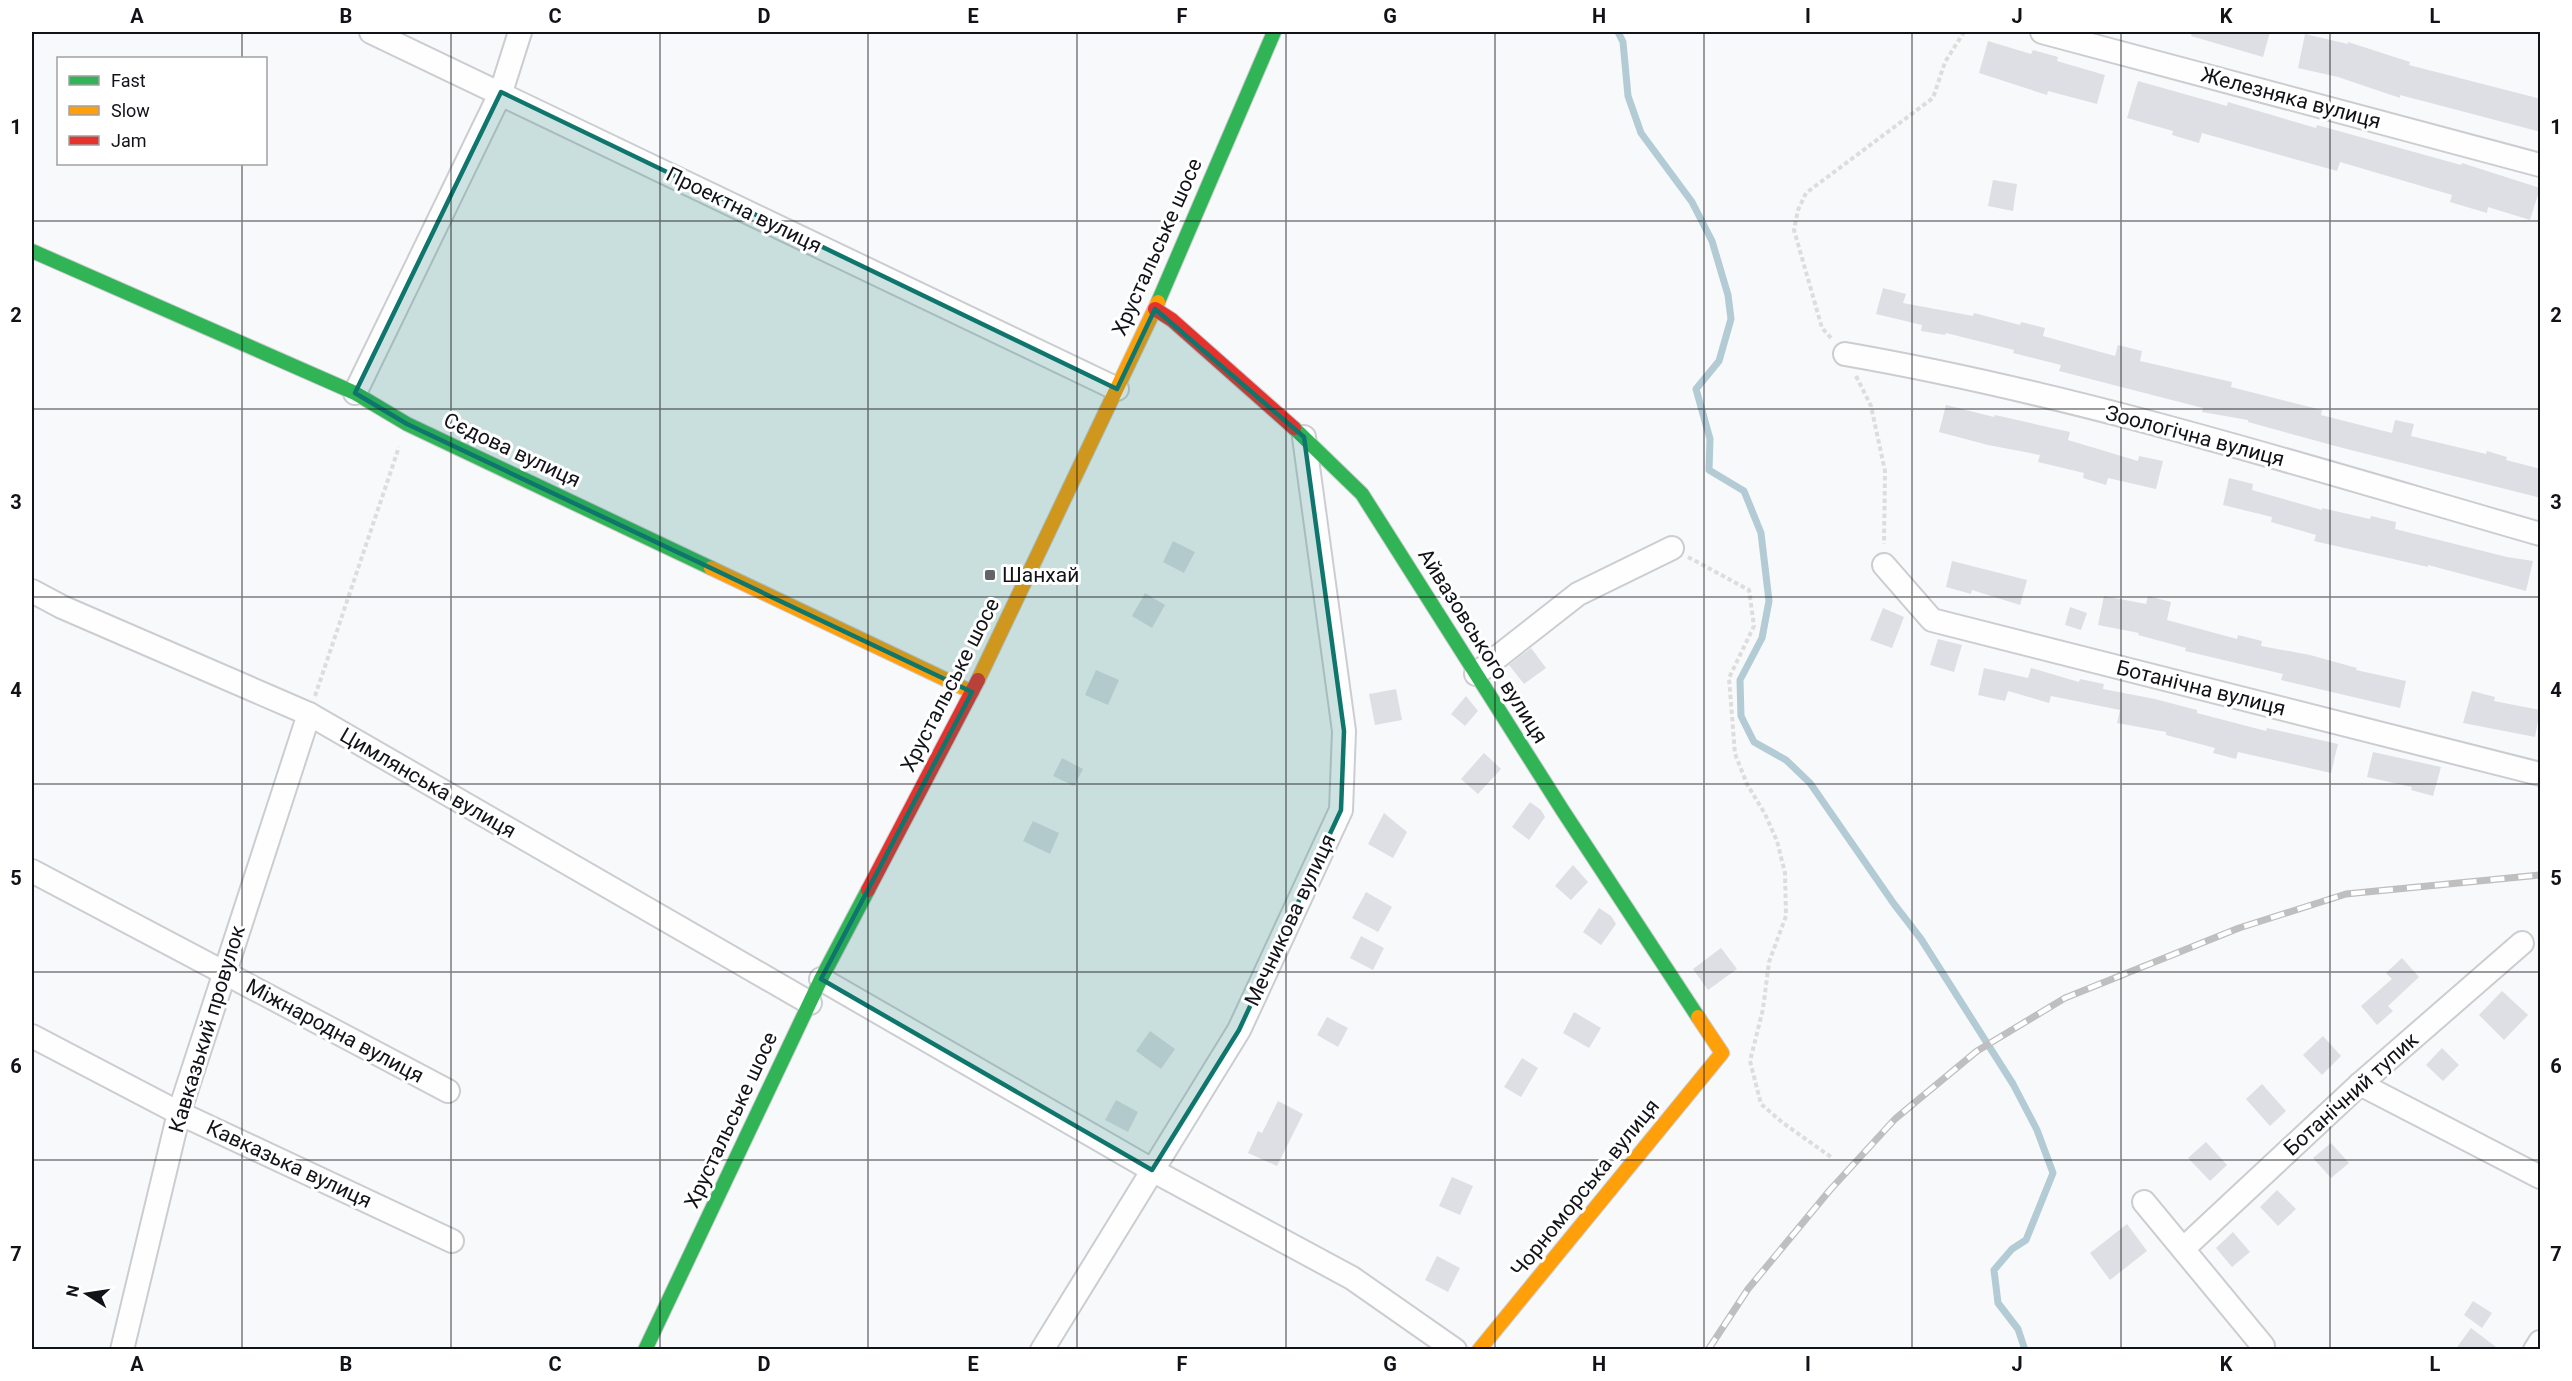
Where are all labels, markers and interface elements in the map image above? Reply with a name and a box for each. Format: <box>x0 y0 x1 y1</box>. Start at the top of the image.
text: A <box>130 4 144 28</box>
text: B <box>340 4 352 28</box>
text: C <box>548 4 562 28</box>
text: D <box>758 4 771 28</box>
text: E <box>967 4 979 28</box>
text: F <box>1177 4 1188 28</box>
text: G <box>1383 4 1397 28</box>
text: H <box>1592 4 1606 28</box>
text: I <box>1805 4 1811 28</box>
text: J <box>2011 4 2023 28</box>
text: K <box>2220 4 2233 28</box>
text: L <box>2430 4 2441 28</box>
legend <box>57 57 267 165</box>
street label: Железняка вулиця <box>2198 62 2384 134</box>
text: Fast <box>111 70 146 91</box>
text: Slow <box>111 100 150 121</box>
text: 1 <box>10 115 22 139</box>
text: 1 <box>2550 115 2562 139</box>
text: Jam <box>111 130 147 151</box>
street label: Хрустальське шосе <box>1107 155 1207 339</box>
street label: Проектна вулиця <box>662 162 826 258</box>
text: 2 <box>10 303 22 327</box>
text: 2 <box>2550 303 2562 327</box>
street label: Зоологічна вулиця <box>2103 401 2287 471</box>
street label: Сєдова вулиця <box>440 408 584 492</box>
text: 3 <box>10 490 22 514</box>
text: 3 <box>2550 490 2562 514</box>
street label: Айвазовського вулиця <box>1413 544 1553 748</box>
place label: Шанхай <box>1002 563 1079 587</box>
marker: Шанхай <box>983 568 997 582</box>
street label: Хрустальське шосе <box>896 594 1004 776</box>
street label: Ботанічна вулиця <box>2114 655 2288 721</box>
text: 4 <box>10 678 22 702</box>
text: 4 <box>2550 678 2562 702</box>
street label: Цимлянська вулиця <box>336 723 520 843</box>
street label: Мечникова вулиця <box>1240 830 1340 1010</box>
text: 5 <box>10 866 22 890</box>
text: 5 <box>2550 866 2562 890</box>
street label: Кавказький провулок <box>164 922 250 1135</box>
street label: Міжнародна вулиця <box>242 974 428 1088</box>
street label: Ботанічний тупик <box>2279 1027 2424 1161</box>
street label: Хрустальське шосе <box>680 1028 782 1212</box>
text: 6 <box>10 1054 22 1078</box>
text: 6 <box>2550 1054 2562 1078</box>
street label: Чорноморська вулиця <box>1506 1094 1664 1282</box>
street label: Кавказька вулиця <box>203 1115 375 1213</box>
text: 7 <box>10 1242 22 1266</box>
text: 7 <box>2550 1242 2562 1266</box>
north arrow <box>57 1264 117 1324</box>
text: N <box>62 1283 83 1298</box>
text: A <box>130 1352 144 1376</box>
text: B <box>340 1352 352 1376</box>
text: C <box>548 1352 562 1376</box>
text: D <box>758 1352 771 1376</box>
text: E <box>967 1352 979 1376</box>
text: F <box>1177 1352 1188 1376</box>
text: G <box>1383 1352 1397 1376</box>
text: H <box>1592 1352 1606 1376</box>
text: I <box>1805 1352 1811 1376</box>
text: J <box>2011 1352 2023 1376</box>
text: K <box>2220 1352 2233 1376</box>
text: L <box>2430 1352 2441 1376</box>

